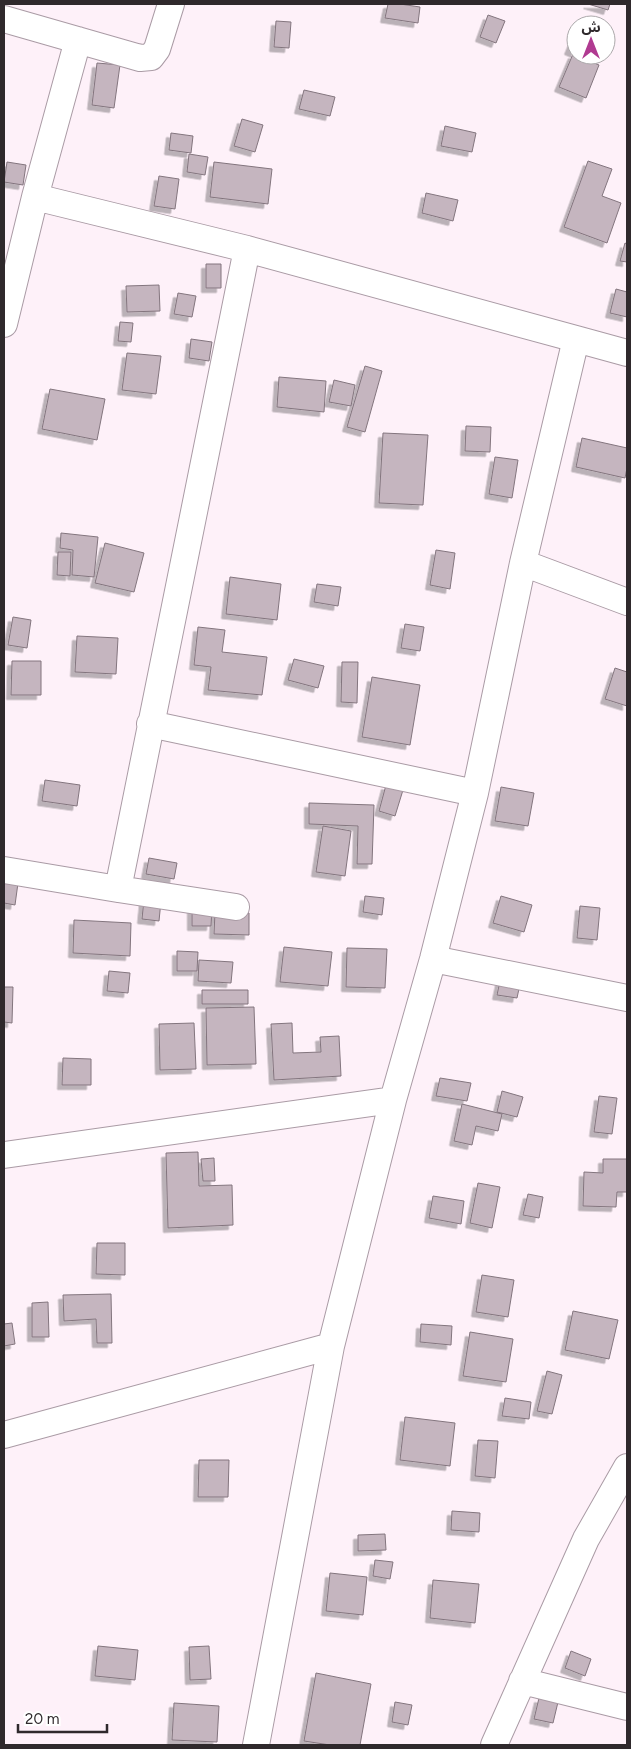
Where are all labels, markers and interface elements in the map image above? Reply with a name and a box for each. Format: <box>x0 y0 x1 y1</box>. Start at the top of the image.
north arrow <box>566 15 616 65</box>
text: ش <box>581 19 601 36</box>
scale bar <box>18 1702 106 1734</box>
text: 20 m <box>25 1710 59 1728</box>

